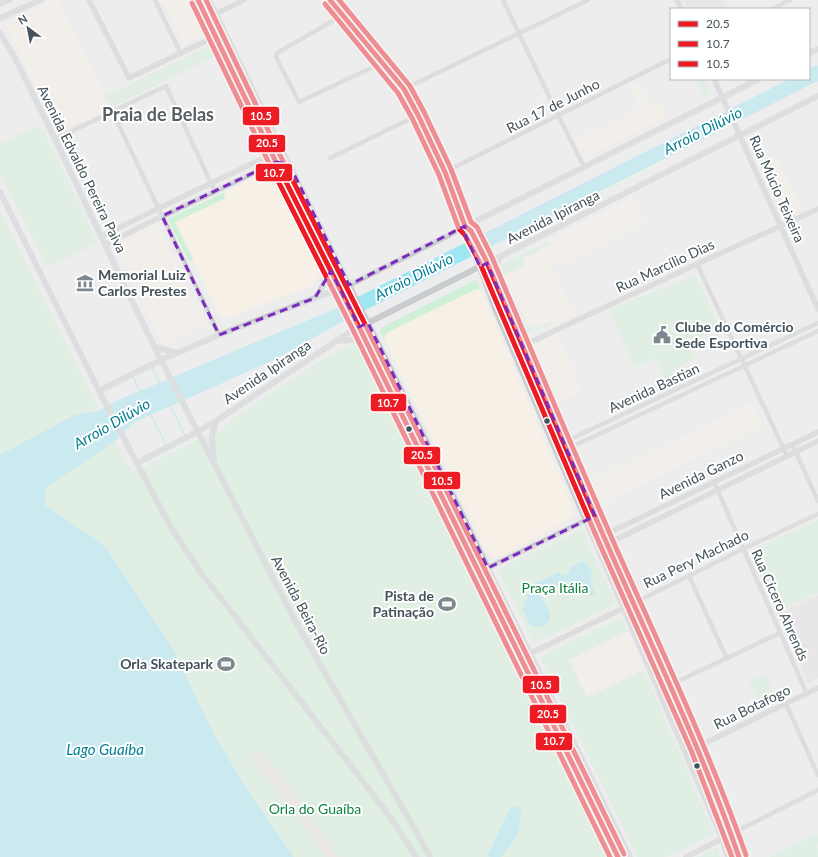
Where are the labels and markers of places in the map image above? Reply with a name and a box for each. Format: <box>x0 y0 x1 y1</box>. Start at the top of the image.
place label: Memorial Luiz Carlos Prestes <box>98 266 187 299</box>
museum icon: Memorial Luiz Carlos Prestes <box>75 273 95 293</box>
place label: Clube do Comércio Sede Esportiva <box>675 318 794 351</box>
public building icon: Clube do Comércio Sede Esportiva <box>652 325 672 345</box>
unlabelled marker <box>542 416 552 426</box>
unlabelled marker <box>404 424 414 434</box>
place label: Pista de Patinação <box>373 587 435 620</box>
sports icon: Pista de Patinação <box>437 594 457 614</box>
sports icon: Orla Skatepark <box>216 654 236 674</box>
place label: Orla Skatepark <box>120 655 214 672</box>
unlabelled marker <box>692 761 702 771</box>

